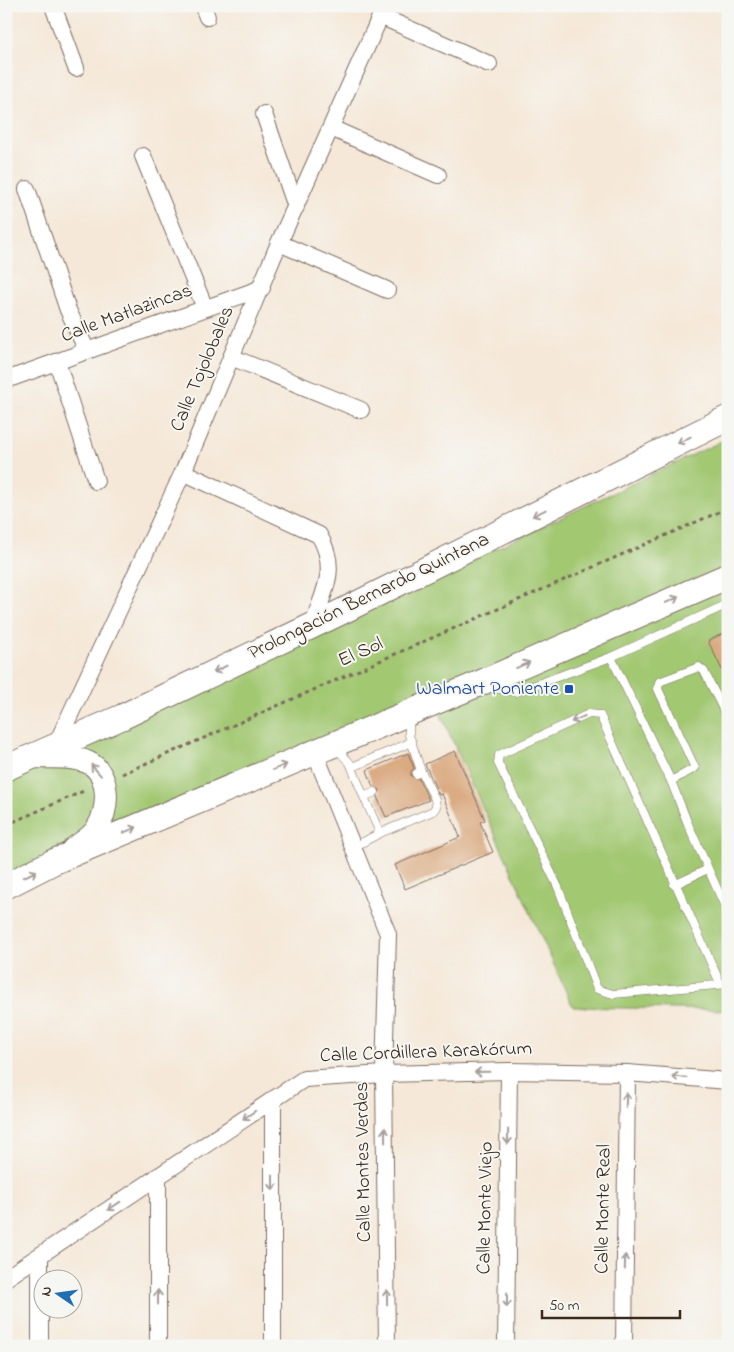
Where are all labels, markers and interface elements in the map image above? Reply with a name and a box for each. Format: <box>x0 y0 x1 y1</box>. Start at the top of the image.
street label: Calle Matlazincas <box>57 277 197 351</box>
street label: Calle Tojolobales <box>163 302 243 436</box>
one-way arrow <box>677 436 692 445</box>
one-way arrow <box>532 509 547 518</box>
street label: Prolongación Bernardo Quintana <box>243 526 495 669</box>
one-way arrow <box>664 595 679 605</box>
street label: El Sol <box>334 630 388 676</box>
one-way arrow <box>515 659 530 669</box>
one-way arrow <box>213 664 228 674</box>
place label: Walmart Poniente <box>416 675 559 704</box>
marker: Walmart Poniente <box>563 683 575 695</box>
one-way arrow <box>571 714 586 724</box>
one-way arrow <box>272 762 287 772</box>
one-way arrow <box>90 764 102 777</box>
one-way arrow <box>122 825 138 834</box>
one-way arrow <box>22 869 37 878</box>
street label: Calle Cordillera Karakórum <box>319 1035 533 1071</box>
one-way arrow <box>474 1067 490 1076</box>
one-way arrow <box>671 1073 687 1082</box>
street label: Calle Montes Verdes <box>348 1081 380 1243</box>
one-way arrow <box>622 1092 631 1108</box>
one-way arrow <box>242 1110 256 1120</box>
one-way arrow <box>380 1127 390 1143</box>
one-way arrow <box>503 1129 513 1145</box>
street label: Calle Monte Viejo <box>470 1141 502 1275</box>
street label: Calle Monte Real <box>588 1144 620 1274</box>
one-way arrow <box>268 1174 278 1191</box>
one-way arrow <box>107 1201 121 1211</box>
one-way arrow <box>620 1254 629 1270</box>
north arrow <box>32 1270 82 1320</box>
text: N <box>36 1284 58 1298</box>
scale bar <box>542 1287 679 1319</box>
one-way arrow <box>153 1289 163 1306</box>
one-way arrow <box>382 1289 391 1305</box>
one-way arrow <box>502 1292 511 1308</box>
text: 50 m <box>549 1295 580 1317</box>

